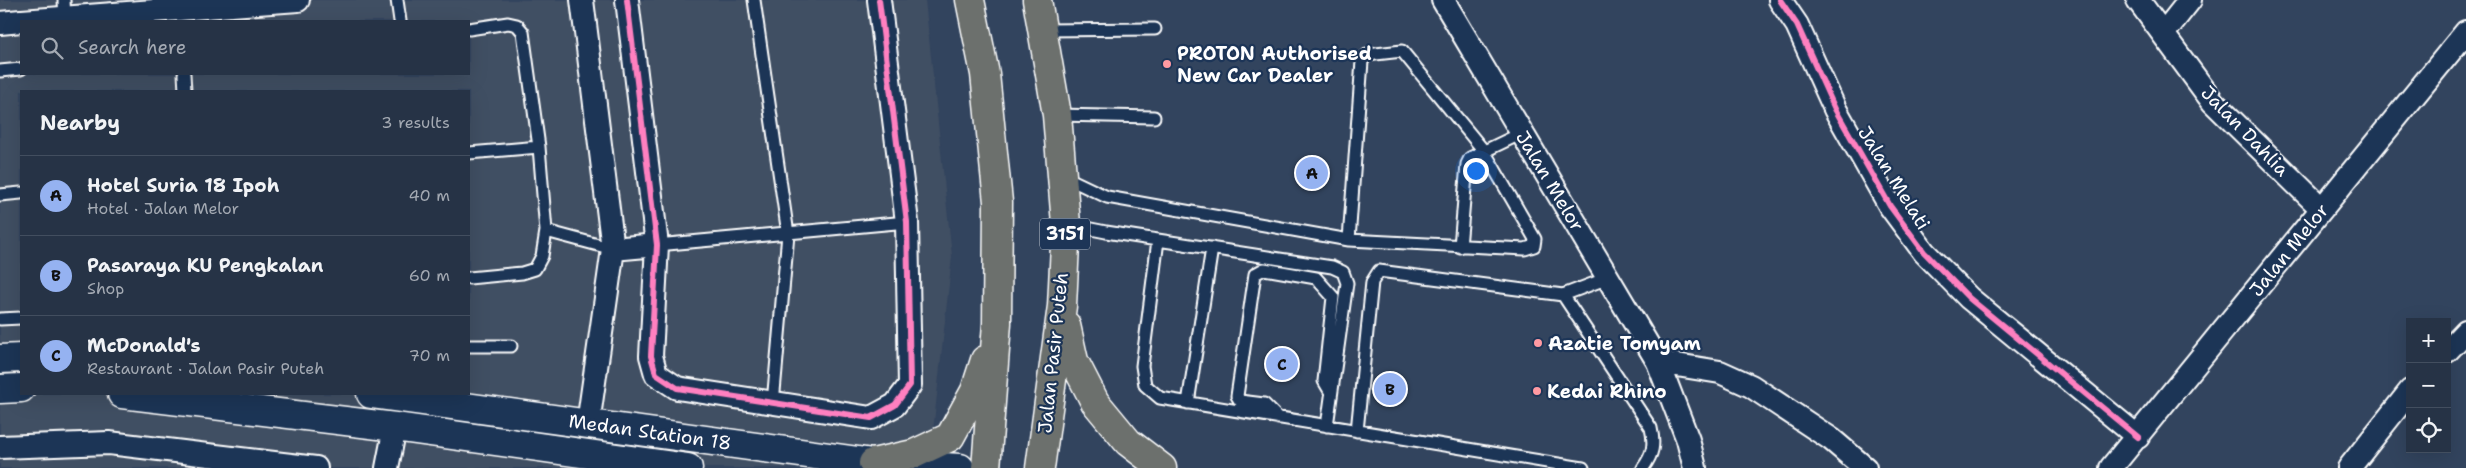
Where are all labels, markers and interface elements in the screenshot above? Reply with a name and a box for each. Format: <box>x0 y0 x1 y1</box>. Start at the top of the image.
search box <box>20 20 470 75</box>
icon: search <box>38 34 66 62</box>
text: Search here <box>78 35 187 60</box>
place label: PROTON Authorised New Car Dealer <box>1177 41 1372 88</box>
marker: PROTON Authorised New Car Dealer <box>1161 58 1173 70</box>
street label: Jalan Dahlia <box>2195 80 2295 182</box>
text: Nearby <box>40 109 120 137</box>
text: 3 results <box>381 112 450 133</box>
street label: Jalan Melati <box>1852 121 1936 235</box>
street label: Jalan Melor <box>1510 126 1590 236</box>
pin: A <box>1296 154 1328 192</box>
your location <box>1463 158 1489 184</box>
text: Hotel Suria 18 Ipoh <box>87 173 279 198</box>
text: A <box>50 185 62 206</box>
text: 40 m <box>408 185 450 206</box>
text: Hotel · Jalan Melor <box>87 198 239 219</box>
street label: Jalan Melor <box>2244 198 2334 302</box>
road number: 3151 <box>1040 218 1090 250</box>
text: Pasaraya KU Pengkalan <box>87 253 323 278</box>
text: B <box>51 265 61 286</box>
text: 60 m <box>409 265 450 286</box>
street label: Jalan Pasir Puteh <box>1032 271 1074 435</box>
text: Shop <box>87 278 124 299</box>
map controls <box>2406 318 2451 453</box>
button: + <box>2406 318 2451 363</box>
place label: Azatie Tomyam <box>1548 331 1701 356</box>
text: McDonald's <box>87 333 200 358</box>
marker: Azatie Tomyam <box>1532 337 1544 349</box>
text: C <box>51 345 61 366</box>
text: 70 m <box>409 345 450 366</box>
pin: C <box>1266 345 1298 383</box>
text: Restaurant · Jalan Pasir Puteh <box>87 358 324 379</box>
button: − <box>2406 363 2451 408</box>
pin: B <box>1374 370 1406 408</box>
place label: Kedai Rhino <box>1547 379 1667 404</box>
marker: Kedai Rhino <box>1531 385 1543 397</box>
street label: Medan Station 18 <box>567 408 733 456</box>
button: locate <box>2406 408 2451 453</box>

